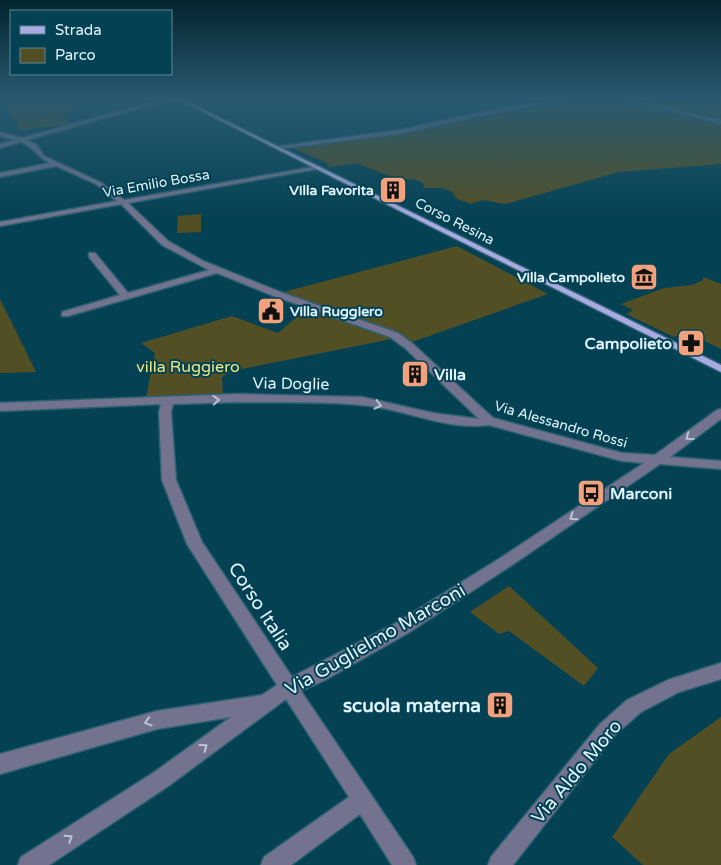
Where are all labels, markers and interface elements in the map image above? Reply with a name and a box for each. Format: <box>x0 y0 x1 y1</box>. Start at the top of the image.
legend <box>10 10 172 75</box>
text: Strada <box>55 21 102 39</box>
text: Parco <box>55 46 96 64</box>
street label: Via Emilio Bossa <box>101 166 211 201</box>
building icon: Villa Favorita <box>378 175 408 205</box>
place label: Villa Favorita <box>289 182 374 199</box>
street label: Corso Resina <box>412 194 497 249</box>
museum icon: Villa Campolieto <box>629 262 659 292</box>
place label: Villa Campolieto <box>517 269 625 286</box>
public building icon: Villa Ruggiero <box>256 296 286 326</box>
place label: Villa Ruggiero <box>290 303 383 320</box>
pharmacy icon: Campolieto <box>676 328 706 358</box>
place label: Campolieto <box>585 334 672 354</box>
park label: villa Ruggiero <box>136 357 240 377</box>
building icon: Villa <box>400 359 430 389</box>
place label: Villa <box>434 365 466 385</box>
street label: Via Doglie <box>252 373 329 395</box>
one-way arrow <box>213 394 221 405</box>
street label: Via Alessandro Rossi <box>492 397 629 452</box>
one-way arrow <box>374 399 383 410</box>
one-way arrow <box>685 431 695 440</box>
bus stop icon: Marconi <box>576 478 606 508</box>
place label: Marconi <box>610 484 672 504</box>
one-way arrow <box>569 511 579 520</box>
street label: Corso Italia <box>224 558 297 655</box>
street label: Via Guglielmo Marconi <box>282 579 469 700</box>
building icon: scuola materna <box>485 690 515 720</box>
place label: scuola materna <box>343 695 481 717</box>
street label: Via Aldo Moro <box>527 715 627 828</box>
one-way arrow <box>144 717 152 727</box>
one-way arrow <box>198 744 208 753</box>
one-way arrow <box>64 835 73 845</box>

